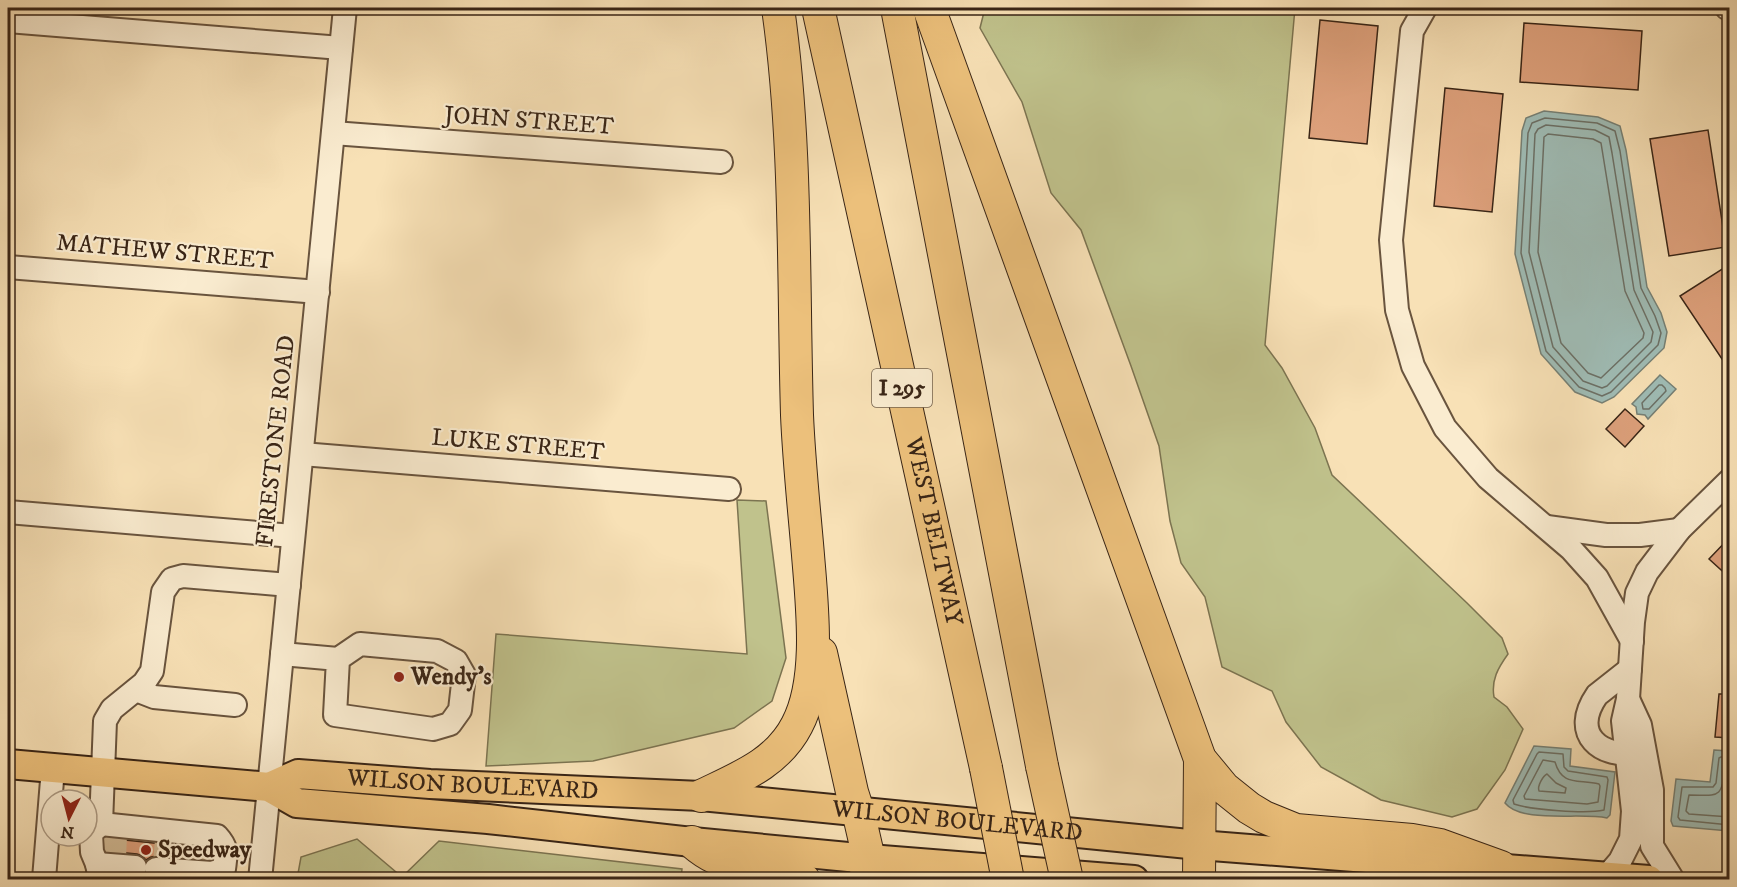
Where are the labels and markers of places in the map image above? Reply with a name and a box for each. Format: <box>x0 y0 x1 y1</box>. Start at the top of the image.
place label: Wendy's <box>410 662 492 692</box>
marker: Wendy's <box>392 670 406 684</box>
place label: Speedway <box>158 835 252 865</box>
marker: Speedway <box>139 843 153 857</box>

